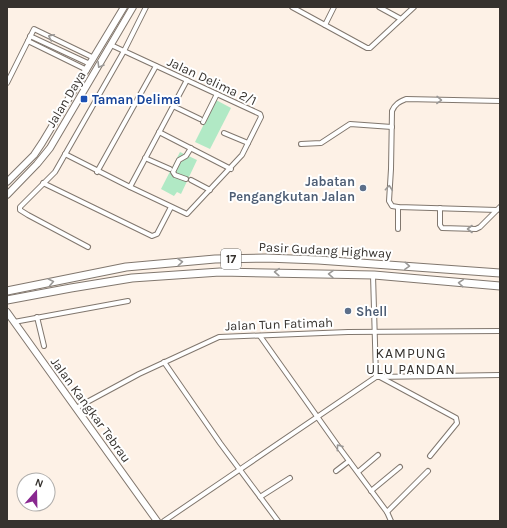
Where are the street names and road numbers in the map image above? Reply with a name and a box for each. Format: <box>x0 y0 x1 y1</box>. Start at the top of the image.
street label: Jalan Delima 2/1 <box>165 54 259 108</box>
street label: Jalan Daya <box>43 68 89 130</box>
street label: Pasir Gudang Highway <box>258 239 392 261</box>
road number: 17 <box>221 249 241 269</box>
street label: Jalan Tun Fatimah <box>225 315 333 333</box>
street label: Jalan Kangkar Tebrau <box>48 355 134 465</box>

